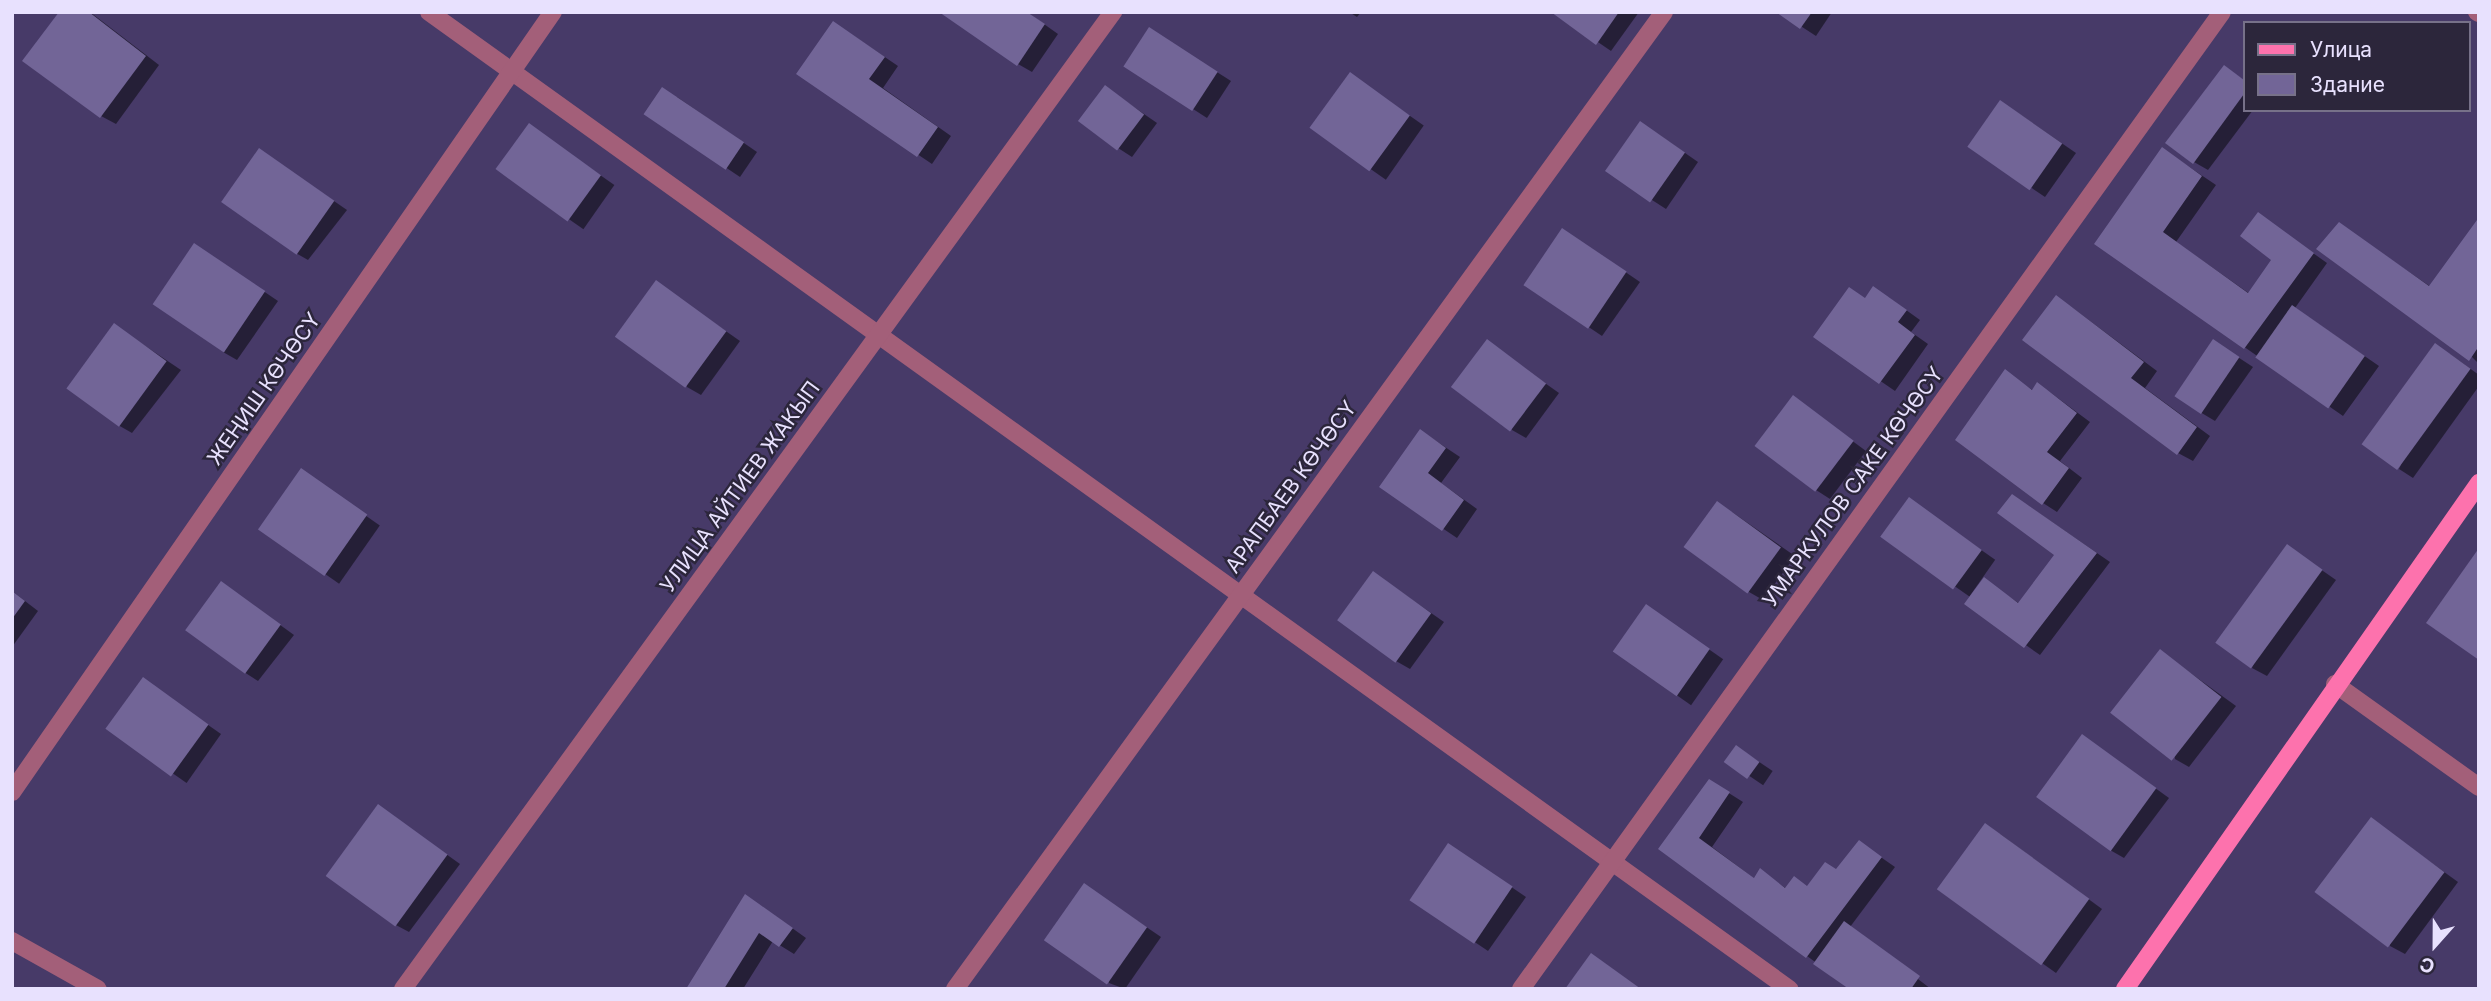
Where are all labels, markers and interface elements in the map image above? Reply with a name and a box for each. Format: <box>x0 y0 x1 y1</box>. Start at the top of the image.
legend <box>2242 21 2470 112</box>
text: Улица <box>2310 37 2372 62</box>
text: Здание <box>2310 72 2385 97</box>
street label: ЖЕҢИШ КӨЧӨСҮ <box>202 308 326 470</box>
street label: УМАРКУЛОВ САКЕ КӨЧӨСҮ <box>1757 362 1949 612</box>
street label: УЛИЦА АЙТИЕВ ЖАКЫП <box>655 376 825 598</box>
street label: АРАПБАЕВ КӨЧӨСҮ <box>1220 396 1362 578</box>
north arrow <box>2400 910 2470 980</box>
text: С <box>2417 952 2438 978</box>

